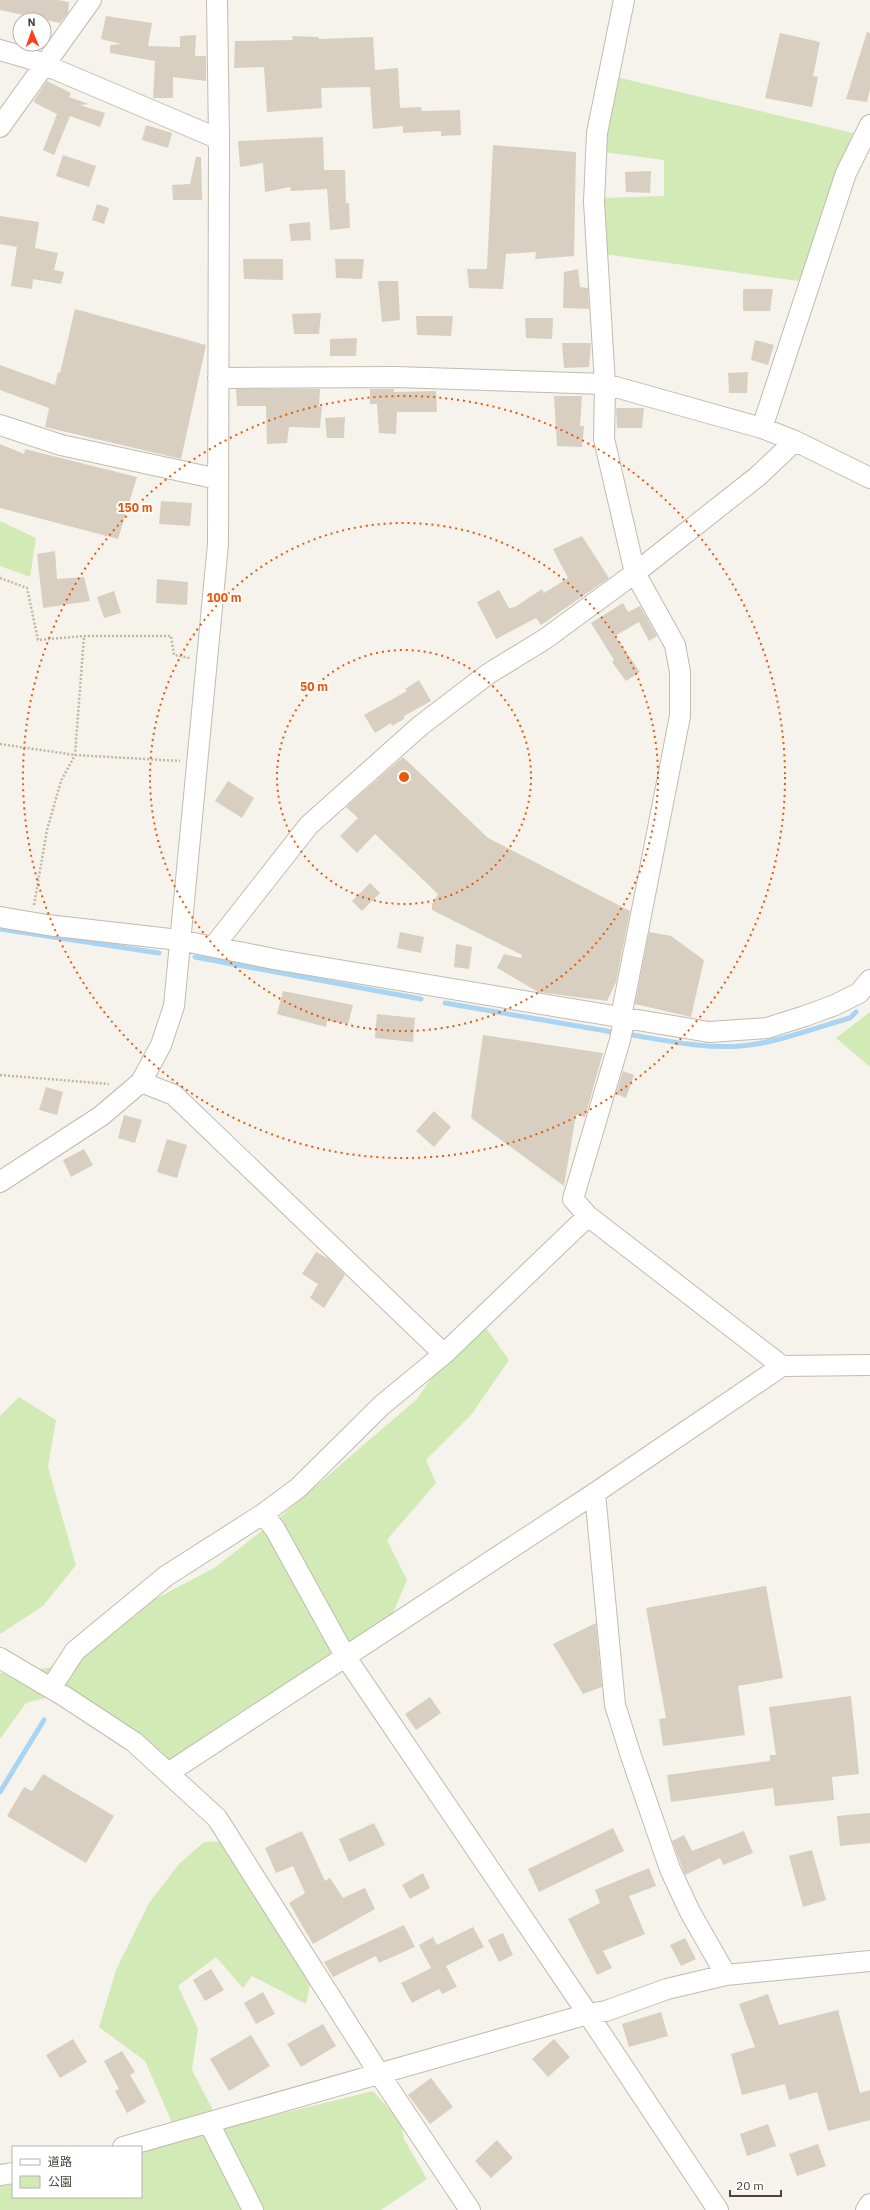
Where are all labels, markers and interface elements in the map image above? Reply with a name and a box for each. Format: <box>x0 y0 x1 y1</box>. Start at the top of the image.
north arrow <box>12 12 52 52</box>
text: N <box>27 15 36 29</box>
text: 150 m <box>117 500 153 515</box>
text: 100 m <box>206 590 242 605</box>
text: 50 m <box>300 679 328 694</box>
centre of rings <box>397 770 411 784</box>
legend <box>12 2146 142 2198</box>
text: 道路 <box>48 2154 72 2169</box>
scale bar <box>730 2172 781 2198</box>
text: 公園 <box>48 2174 72 2189</box>
text: 20 m <box>736 2178 764 2193</box>

